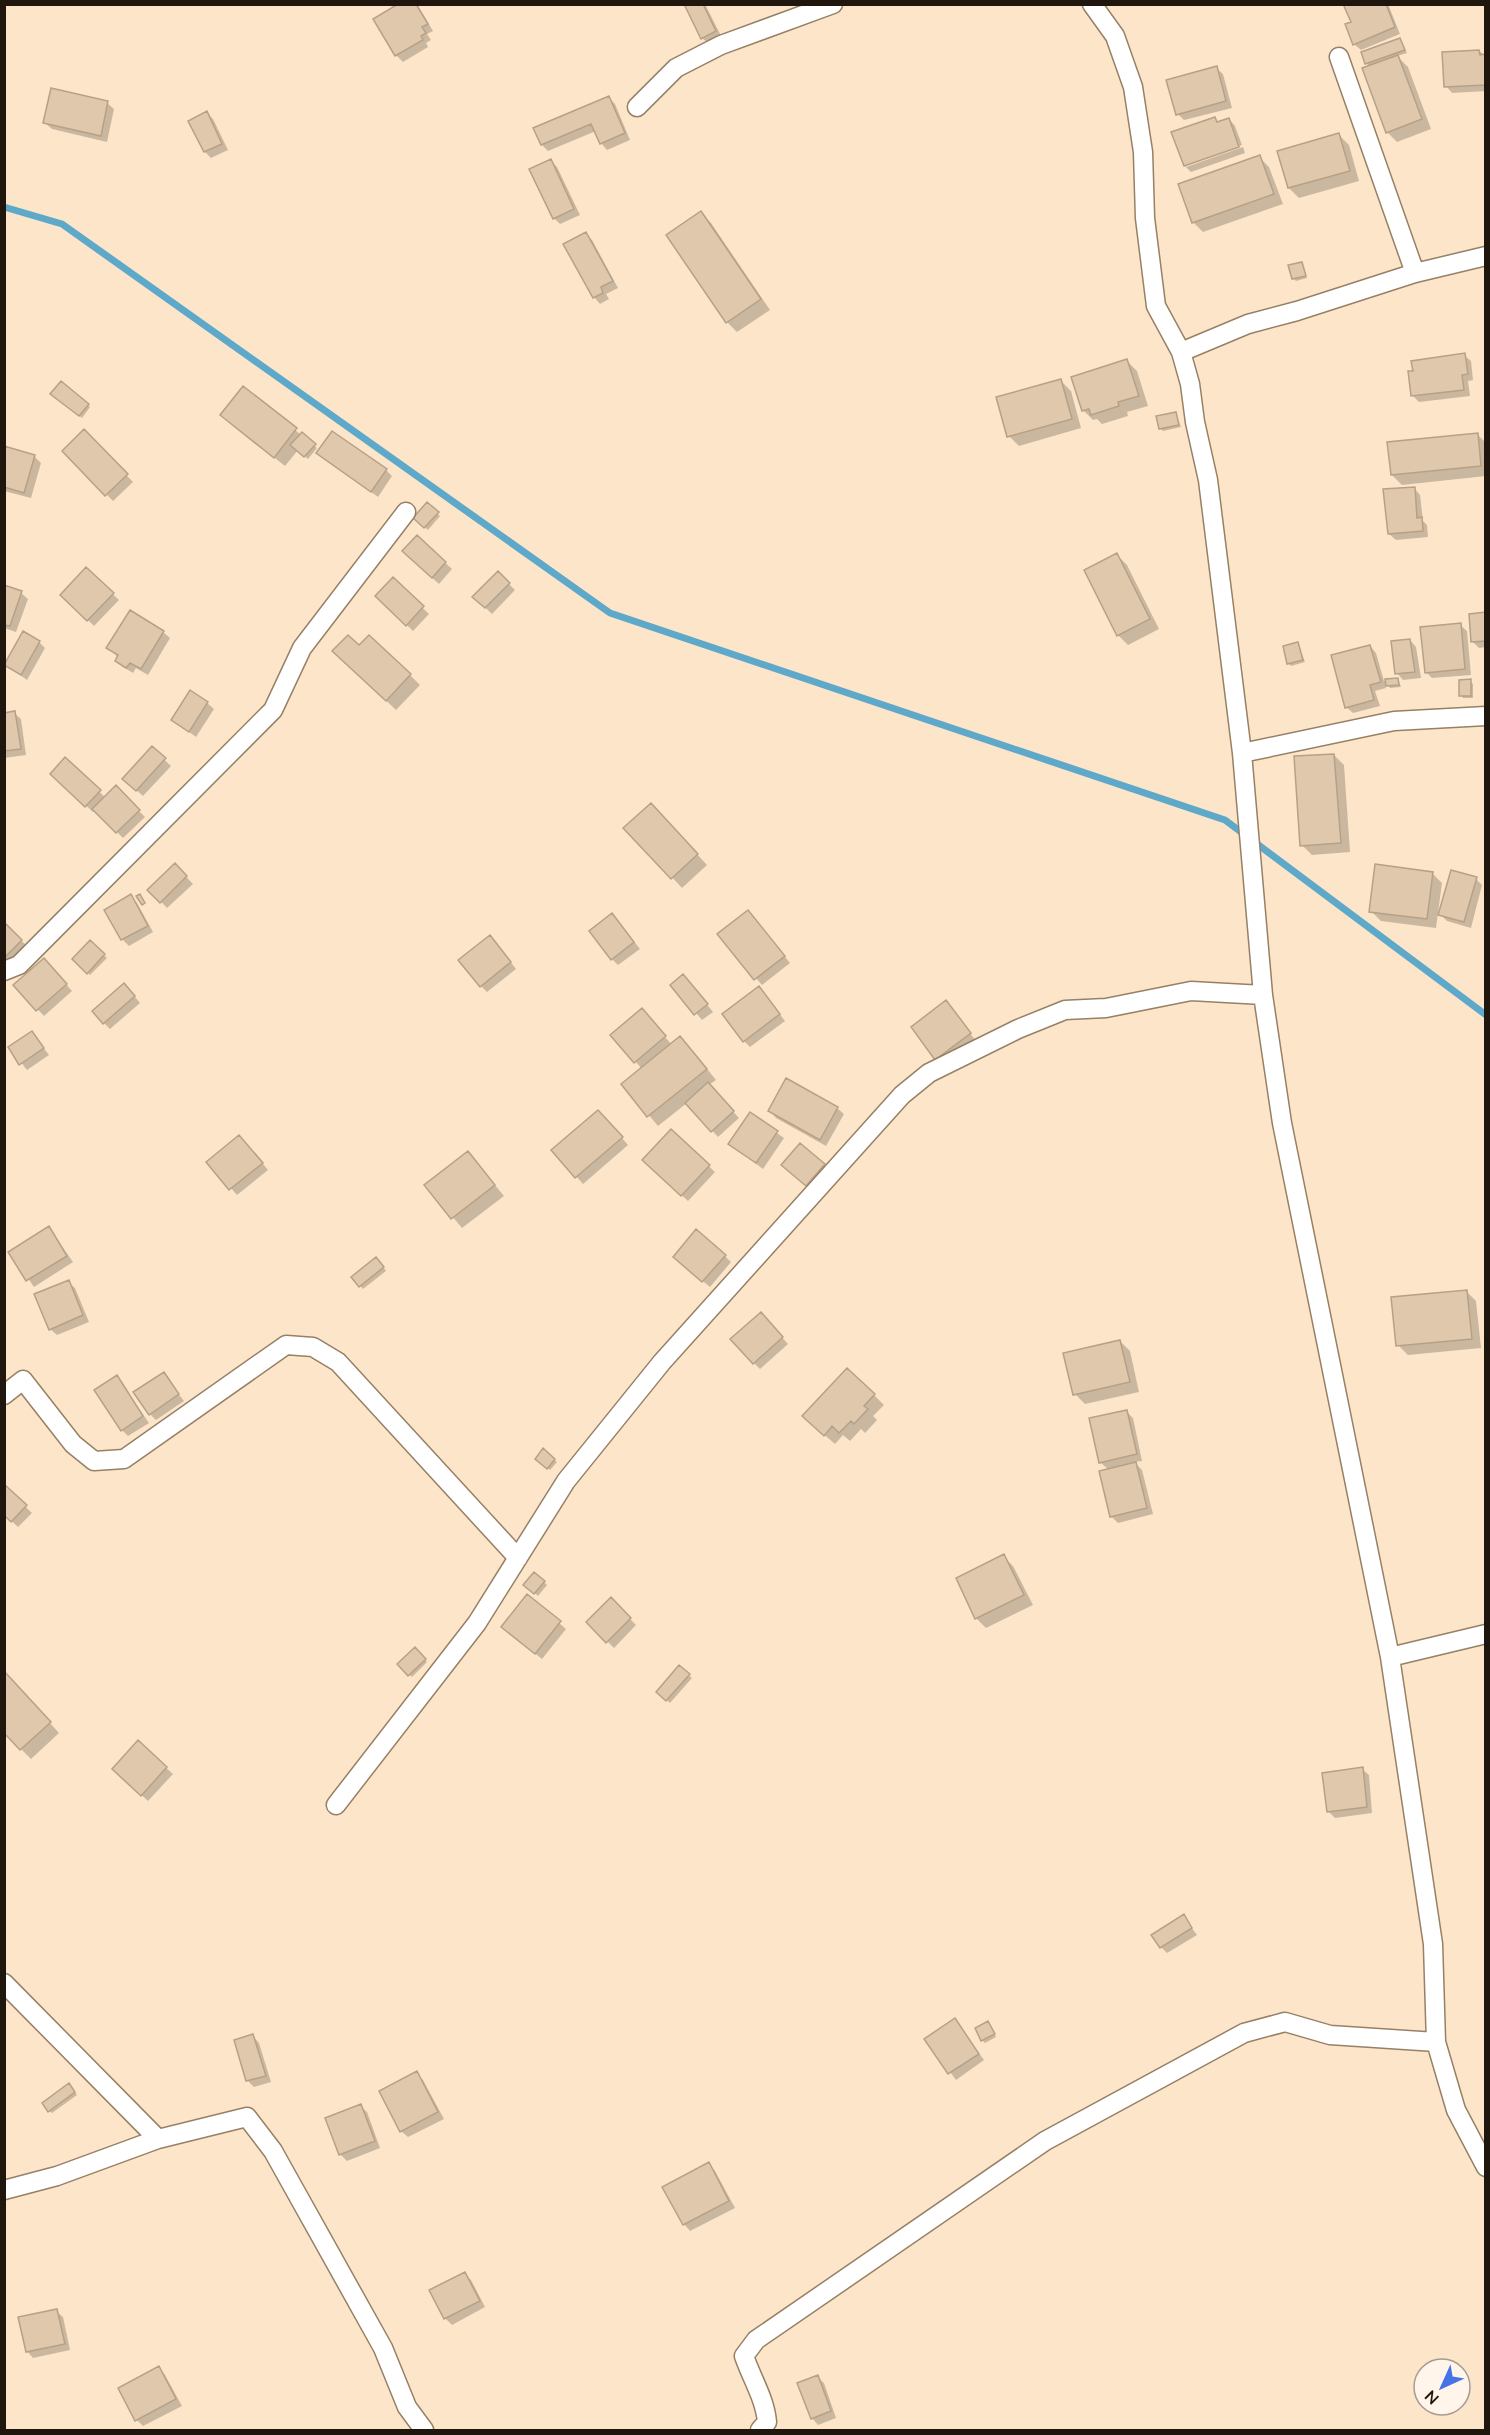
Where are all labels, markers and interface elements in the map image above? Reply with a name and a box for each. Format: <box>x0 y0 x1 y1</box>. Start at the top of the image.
north arrow <box>1412 2357 1472 2417</box>
text: N <box>1420 2386 1443 2409</box>

